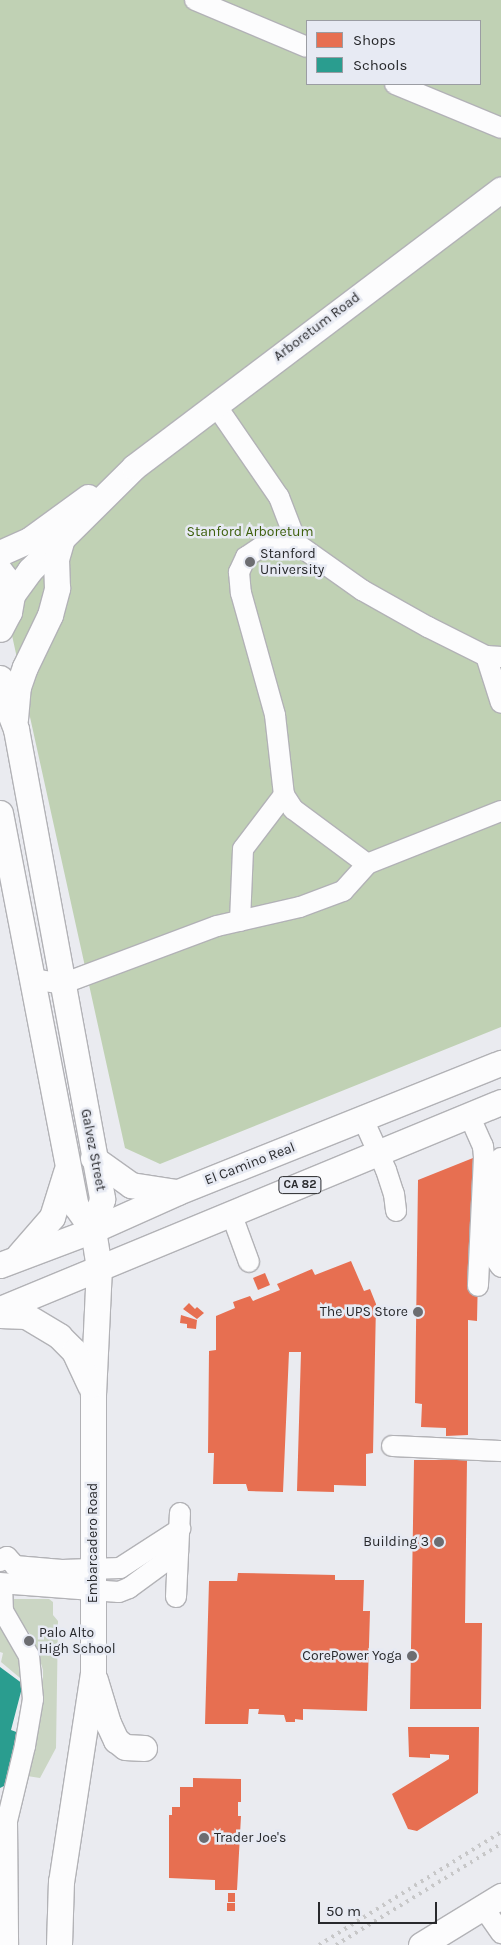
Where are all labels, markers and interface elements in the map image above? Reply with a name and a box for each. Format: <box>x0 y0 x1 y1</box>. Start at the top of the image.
legend <box>306 20 481 85</box>
text: Shops <box>353 31 396 49</box>
text: Schools <box>353 56 407 74</box>
street label: Arboretum Road <box>271 289 363 365</box>
park label: Stanford Arboretum <box>186 524 314 540</box>
place label: Stanford University <box>260 546 324 578</box>
marker: Stanford University <box>244 556 256 568</box>
street label: Galvez Street <box>77 1108 109 1192</box>
street label: El Camino Real <box>202 1139 298 1189</box>
road number: CA 82 <box>278 1176 322 1194</box>
place label: The UPS Store <box>320 1304 408 1320</box>
marker: The UPS Store <box>412 1306 424 1318</box>
street label: Embarcadero Road <box>85 1483 101 1603</box>
place label: Building 3 <box>363 1534 429 1550</box>
marker: Building 3 <box>433 1536 445 1548</box>
place label: Palo Alto High School <box>39 1625 116 1658</box>
marker: Palo Alto High School <box>23 1635 35 1647</box>
place label: CorePower Yoga <box>302 1648 402 1664</box>
marker: CorePower Yoga <box>406 1650 418 1662</box>
place label: Trader Joe's <box>214 1830 286 1846</box>
marker: Trader Joe's <box>198 1832 210 1844</box>
scale bar <box>321 1892 440 1924</box>
text: 50 m <box>326 1902 361 1920</box>

